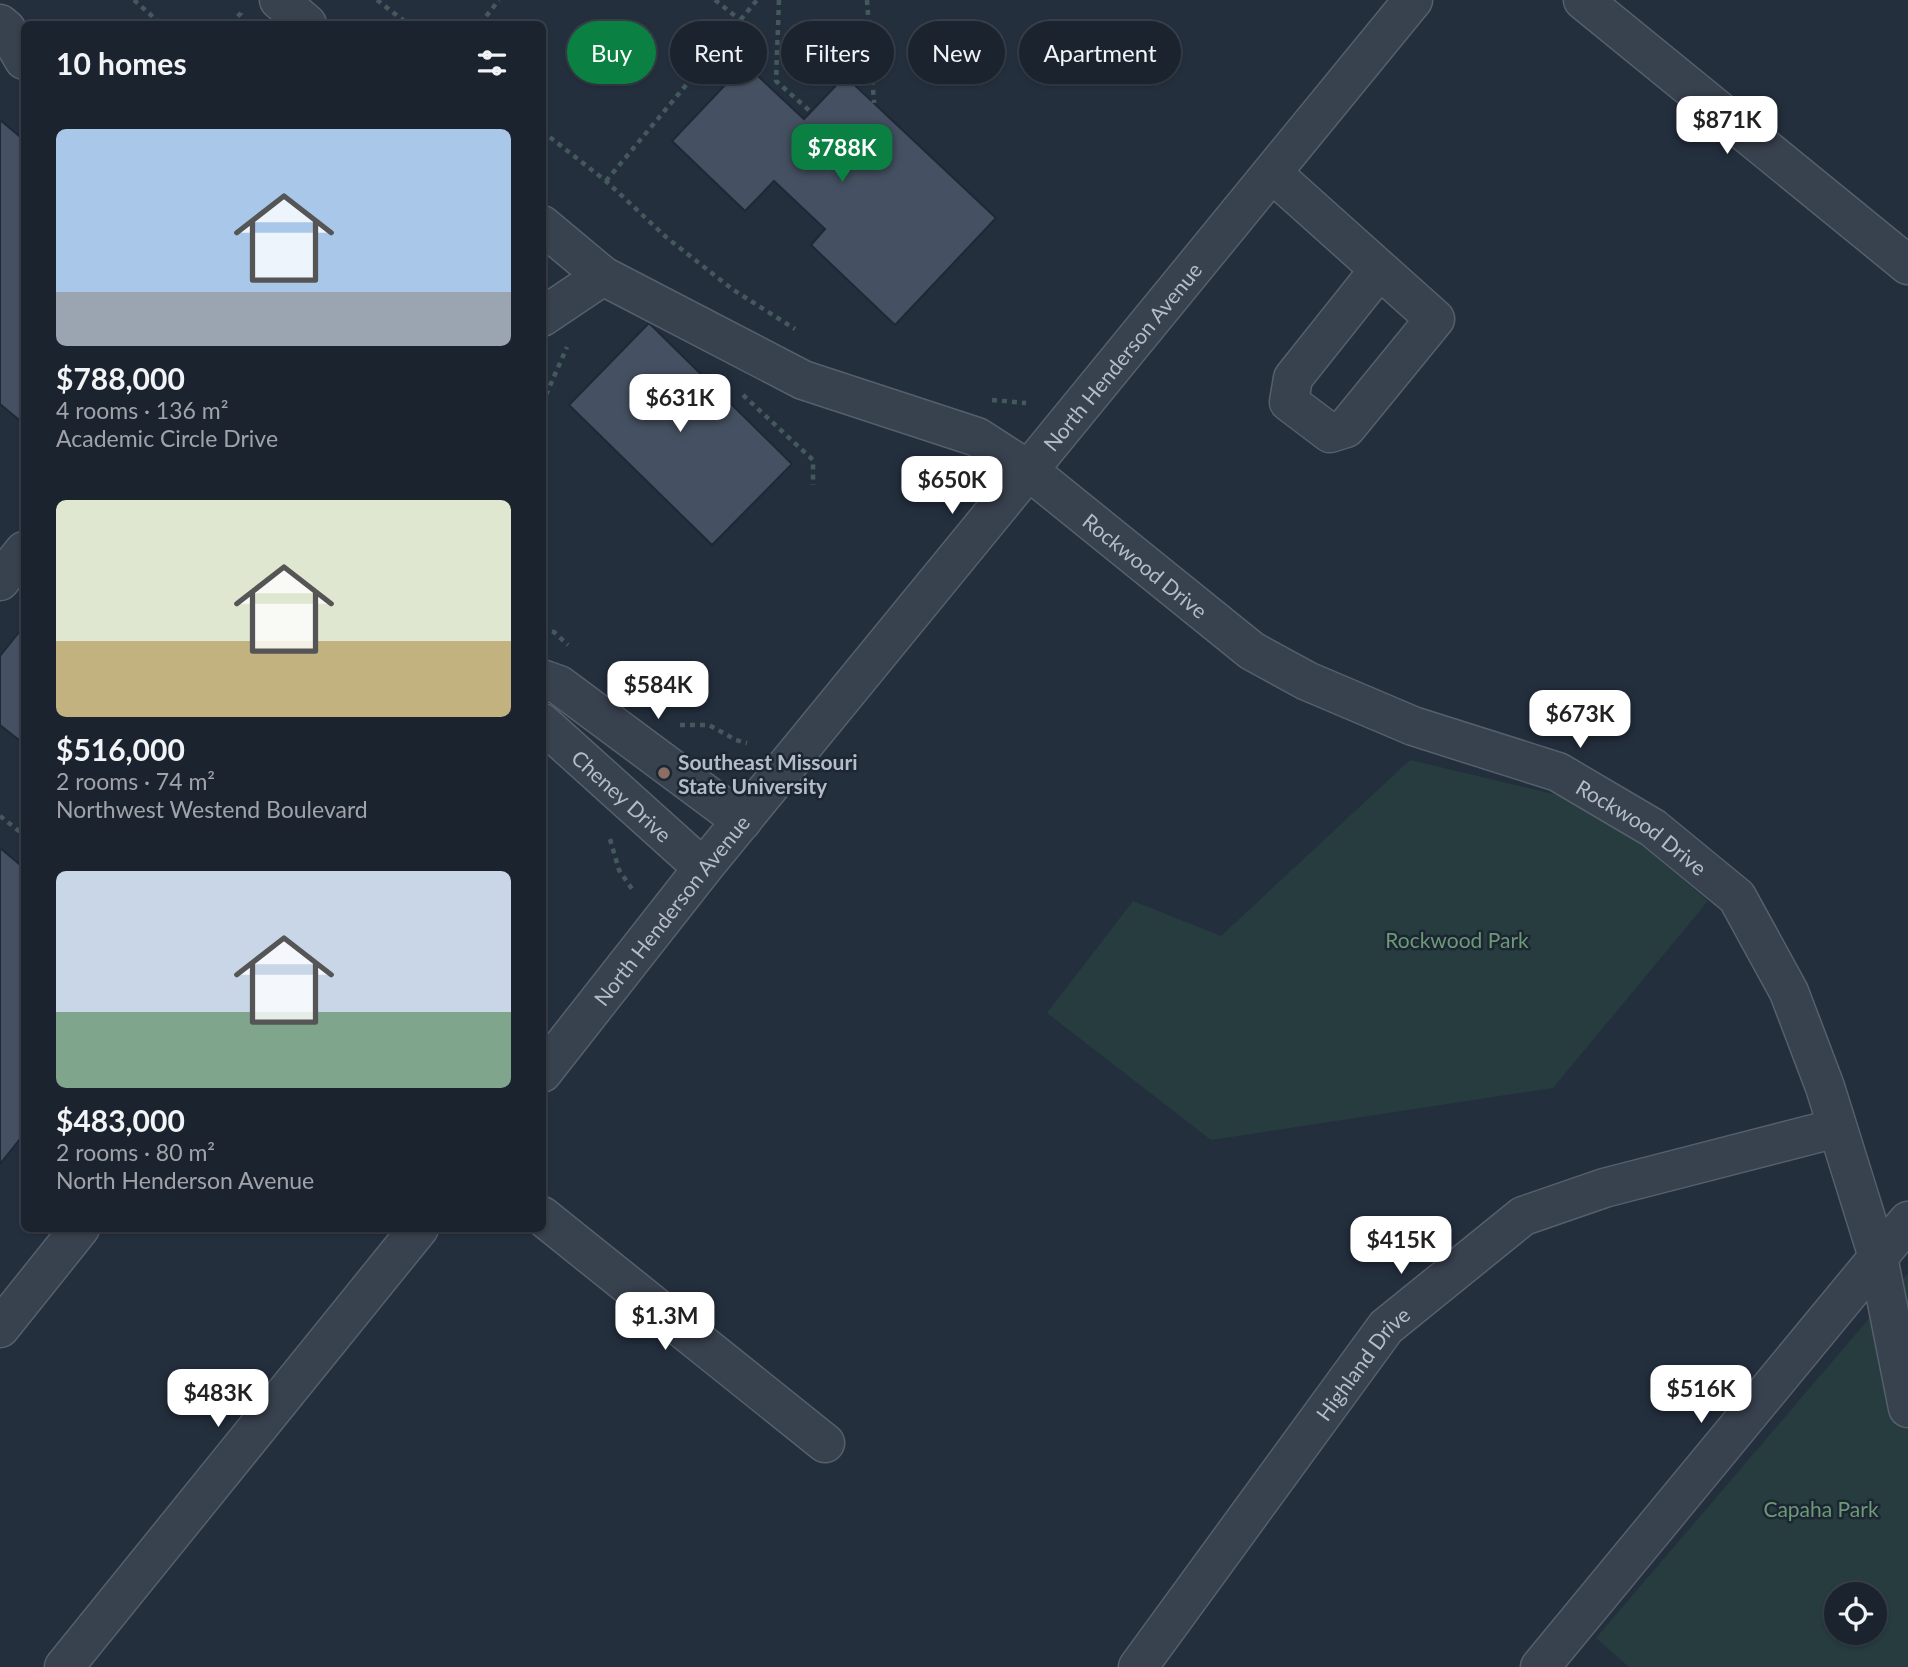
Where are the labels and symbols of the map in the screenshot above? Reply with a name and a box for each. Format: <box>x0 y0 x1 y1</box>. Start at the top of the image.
pin: $871K <box>1678 96 1776 156</box>
pin: $788K <box>793 124 891 184</box>
street label: North Henderson Avenue <box>1037 257 1206 455</box>
pin: $631K <box>631 374 729 434</box>
pin: $650K <box>903 456 1001 516</box>
street label: Rockwood Drive <box>1078 507 1213 623</box>
pin: $584K <box>609 662 707 721</box>
pin: $673K <box>1531 690 1629 750</box>
street label: Cheney Drive <box>567 744 677 846</box>
place label: Southeast Missouri State University <box>678 749 858 798</box>
marker: Southeast Missouri State University <box>656 765 672 781</box>
street label: Rockwood Drive <box>1572 773 1712 880</box>
street label: North Henderson Avenue <box>588 810 754 1010</box>
park label: Rockwood Park <box>1385 927 1529 952</box>
pin: $415K <box>1352 1216 1450 1276</box>
pin: $1.3M <box>616 1292 714 1352</box>
street label: Highland Drive <box>1310 1301 1414 1425</box>
pin: $516K <box>1652 1366 1750 1425</box>
pin: $483K <box>169 1370 267 1429</box>
park label: Capaha Park <box>1763 1496 1879 1521</box>

